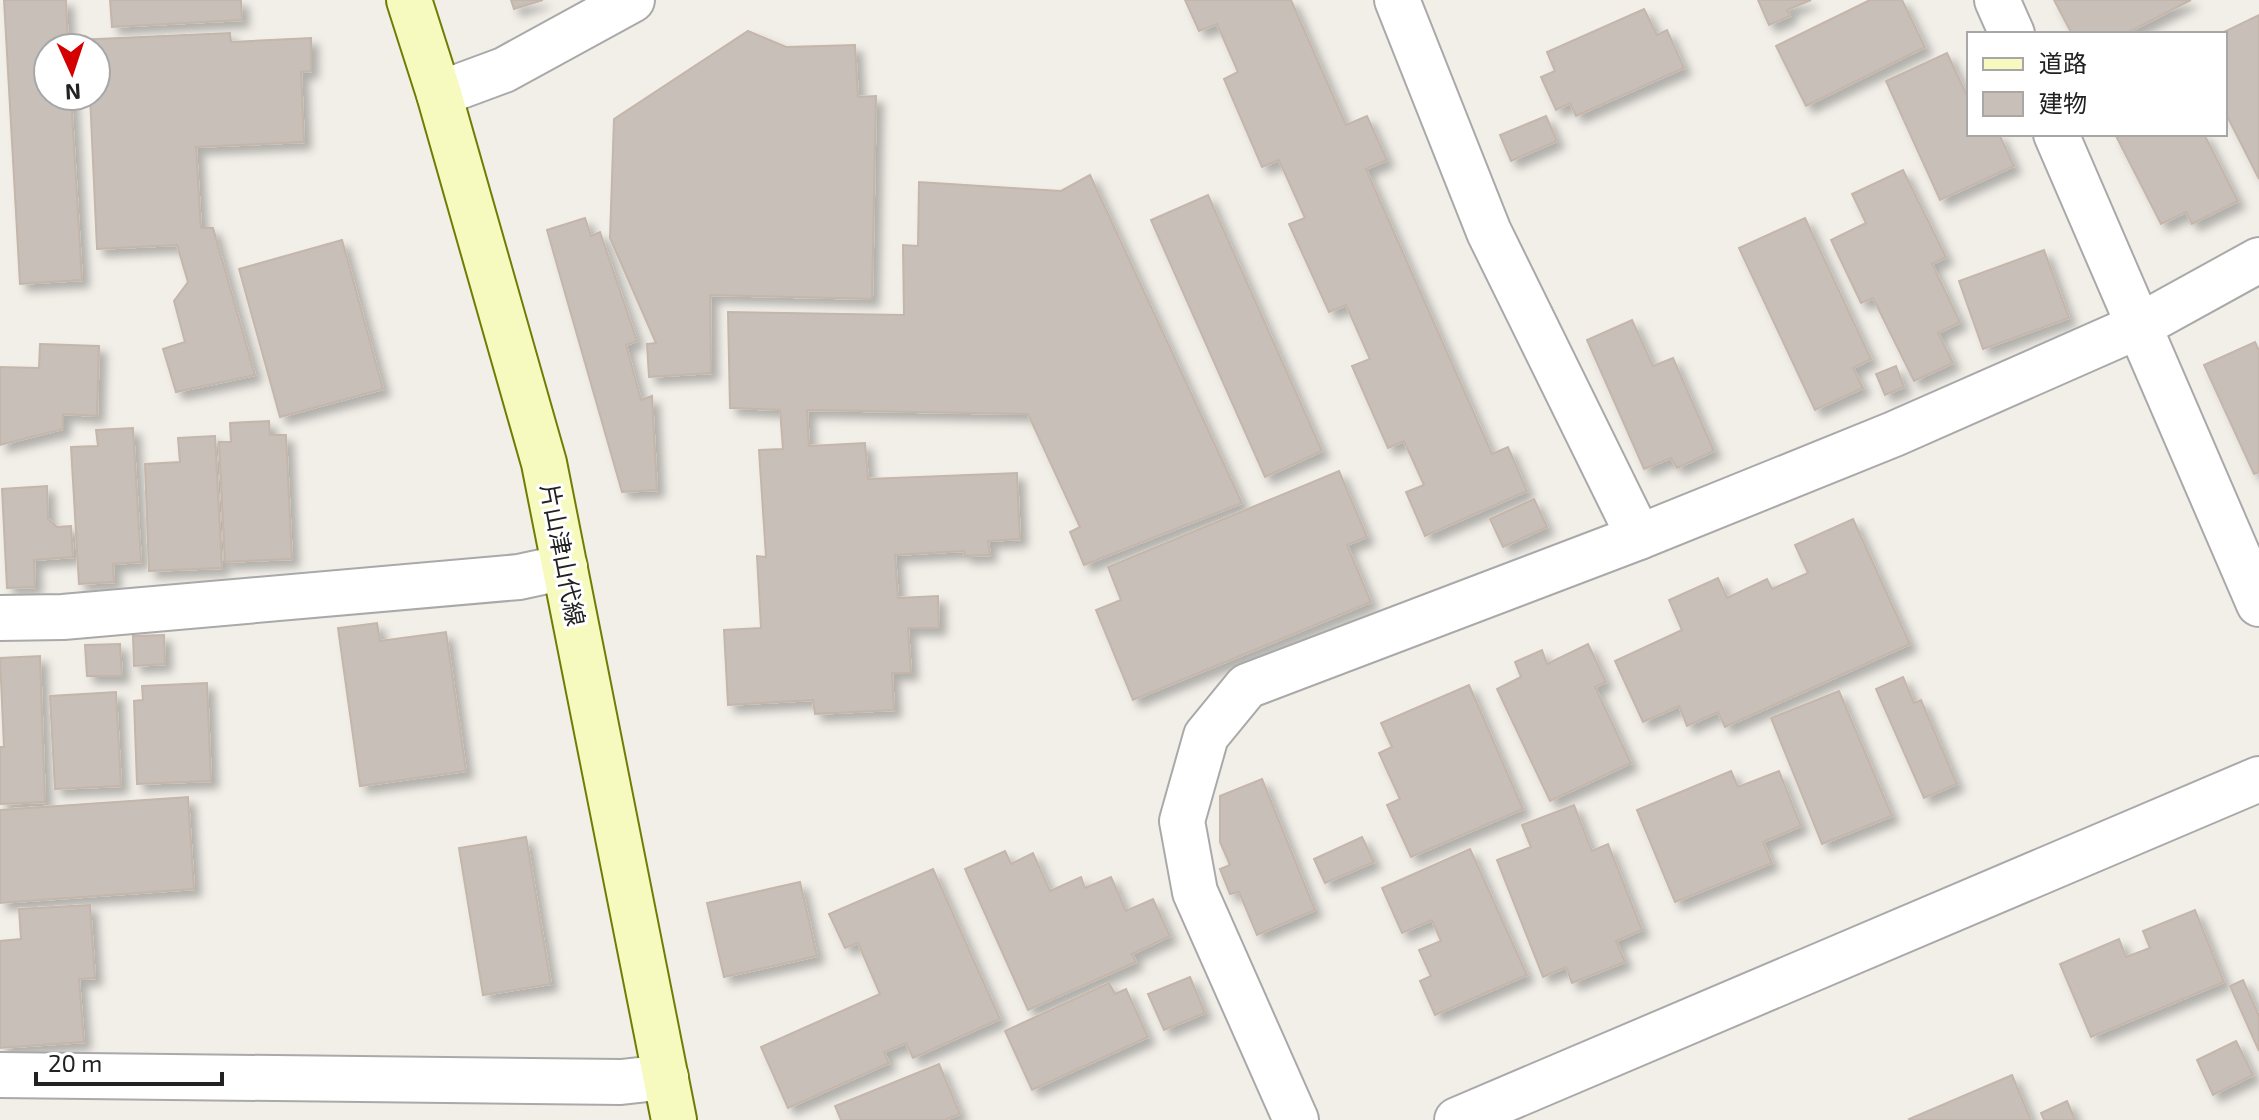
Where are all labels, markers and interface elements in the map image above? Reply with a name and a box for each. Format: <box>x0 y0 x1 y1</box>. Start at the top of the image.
north arrow <box>32 32 112 112</box>
legend <box>1967 32 2227 136</box>
text: 道路 <box>2039 48 2087 77</box>
text: N <box>64 80 82 106</box>
text: 建物 <box>2039 88 2087 117</box>
street label: 片山津山代線 <box>536 481 591 628</box>
scale bar <box>36 1036 222 1086</box>
text: 20 m <box>48 1048 102 1077</box>

